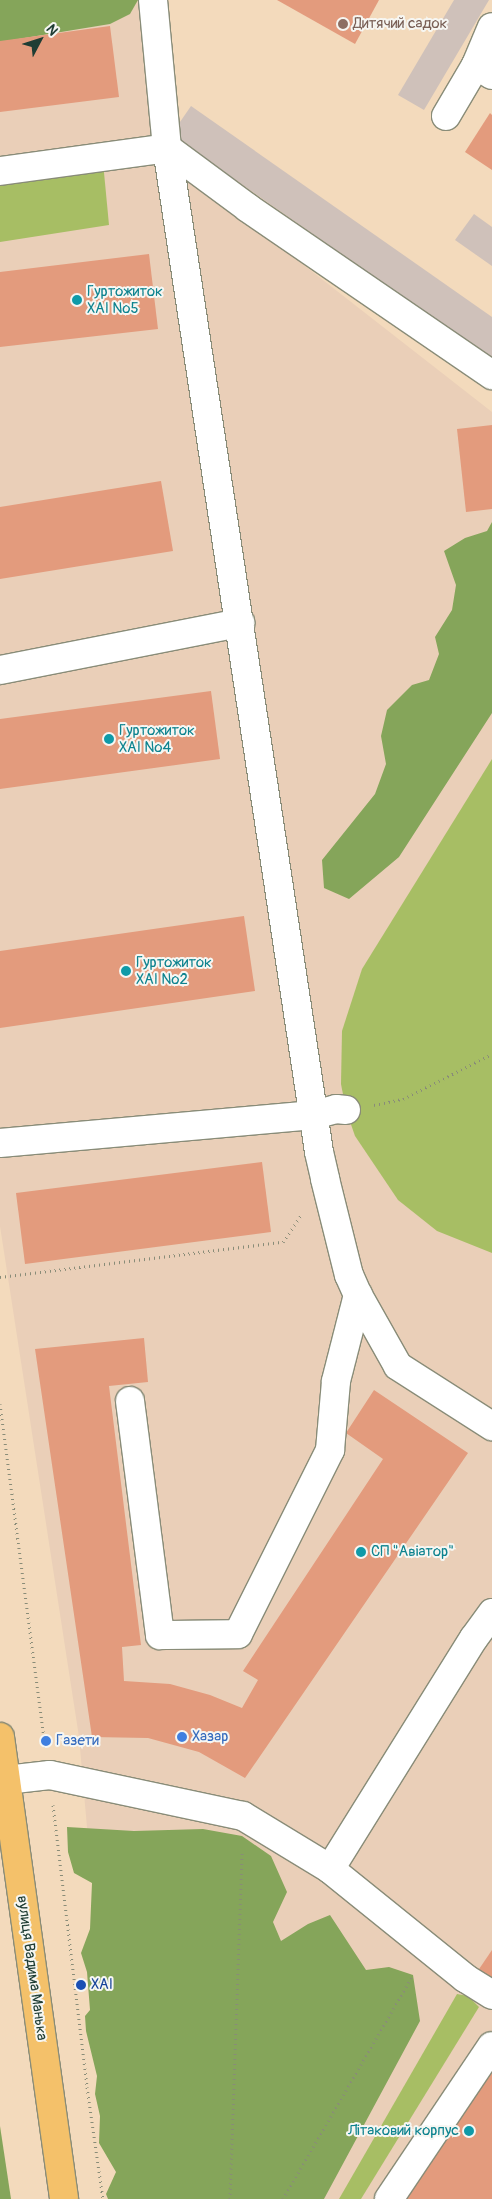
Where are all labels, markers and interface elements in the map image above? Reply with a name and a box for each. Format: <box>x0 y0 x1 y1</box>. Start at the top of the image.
north arrow <box>15 15 65 65</box>
place label: Дитячий садок <box>353 15 447 33</box>
marker: Дитячий садок <box>337 18 349 30</box>
text: N <box>42 21 61 39</box>
place label: Гуртожиток ХАІ №5 <box>87 282 163 317</box>
marker: Гуртожиток ХАІ №5 <box>71 294 83 306</box>
place label: Гуртожиток ХАІ №4 <box>119 721 195 756</box>
marker: Гуртожиток ХАІ №4 <box>103 733 115 745</box>
place label: Гуртожиток ХАІ №2 <box>136 953 212 988</box>
marker: Гуртожиток ХАІ №2 <box>120 965 132 977</box>
place label: СП "Авіатор" <box>371 1543 454 1561</box>
marker: СП "Авіатор" <box>355 1546 367 1558</box>
place label: Хазар <box>192 1728 228 1746</box>
marker: Хазар <box>176 1731 188 1743</box>
place label: Газети <box>56 1732 99 1750</box>
marker: Газети <box>40 1735 52 1747</box>
street label: вулиця Вадима Манька <box>13 1894 51 2042</box>
place label: ХАІ <box>91 1976 113 1994</box>
marker: ХАІ <box>75 1979 87 1991</box>
place label: Літаковий корпус <box>348 2122 459 2140</box>
marker: Літаковий корпус <box>463 2125 475 2137</box>

